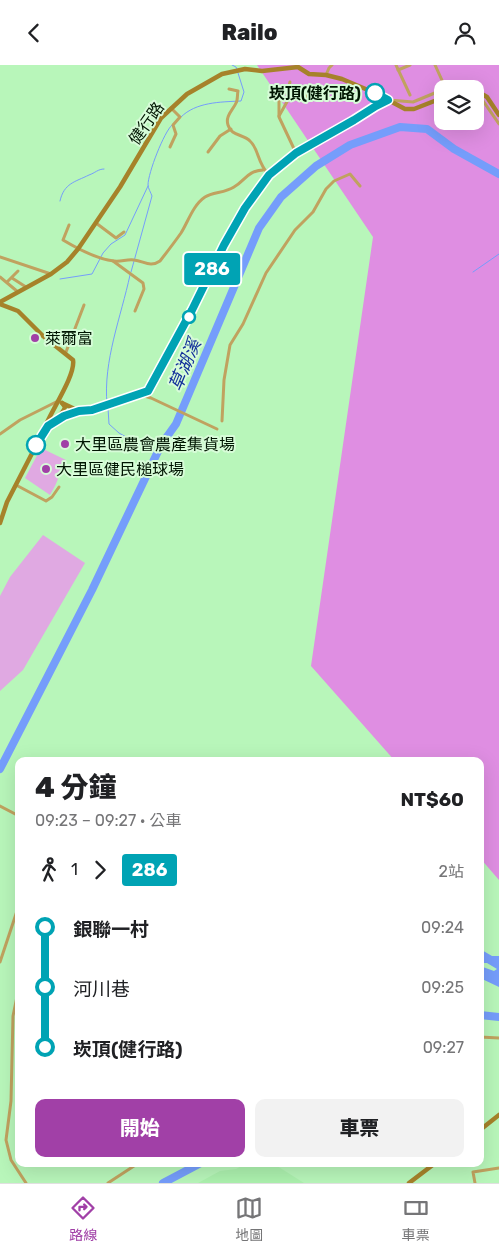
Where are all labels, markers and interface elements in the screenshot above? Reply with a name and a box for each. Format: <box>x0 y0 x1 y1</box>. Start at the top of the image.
icon: back <box>20 19 48 47</box>
text: Railo <box>221 19 278 46</box>
icon: person <box>451 19 479 47</box>
map controls <box>434 80 484 130</box>
button: layers <box>434 80 484 130</box>
marker: 崁頂(健行路) <box>365 83 385 103</box>
place label: 崁頂(健行路) <box>269 84 361 103</box>
street label: 健行路 <box>125 98 168 148</box>
line badge: 286 <box>183 253 241 285</box>
text: 286 <box>194 258 230 280</box>
unlabelled marker <box>182 310 196 324</box>
place label: 萊爾富 <box>45 329 93 348</box>
marker: 萊爾富 <box>29 332 41 344</box>
water label: 草湖溪 <box>164 333 207 394</box>
unlabelled marker <box>26 435 46 455</box>
place label: 大里區農會農產集貨場 <box>75 435 235 454</box>
marker: 大里區農會農產集貨場 <box>59 438 71 450</box>
place label: 大里區健民槌球場 <box>56 460 184 479</box>
marker: 大里區健民槌球場 <box>40 463 52 475</box>
text: 4 分鐘 <box>35 771 116 804</box>
text: NT$60 <box>400 788 464 811</box>
text: 09:23 – 09:27 · 公車 <box>35 811 181 830</box>
icon: walk <box>35 856 63 884</box>
icon: forward <box>86 856 114 884</box>
text: 286 <box>132 859 167 881</box>
text: 1 <box>71 860 78 879</box>
text: 2站 <box>439 862 464 881</box>
text: 銀聯一村 <box>73 918 149 941</box>
text: 09:24 <box>421 918 464 937</box>
text: 河川巷 <box>73 978 130 1001</box>
text: 09:25 <box>421 978 464 997</box>
text: 崁頂(健行路) <box>73 1038 183 1061</box>
text: 09:27 <box>423 1038 464 1057</box>
button: 開始 <box>35 1099 245 1157</box>
button: 車票 <box>255 1099 464 1157</box>
tab: 路線 <box>69 1194 97 1244</box>
tab: 地圖 <box>235 1194 263 1244</box>
tab: 車票 <box>402 1194 430 1244</box>

